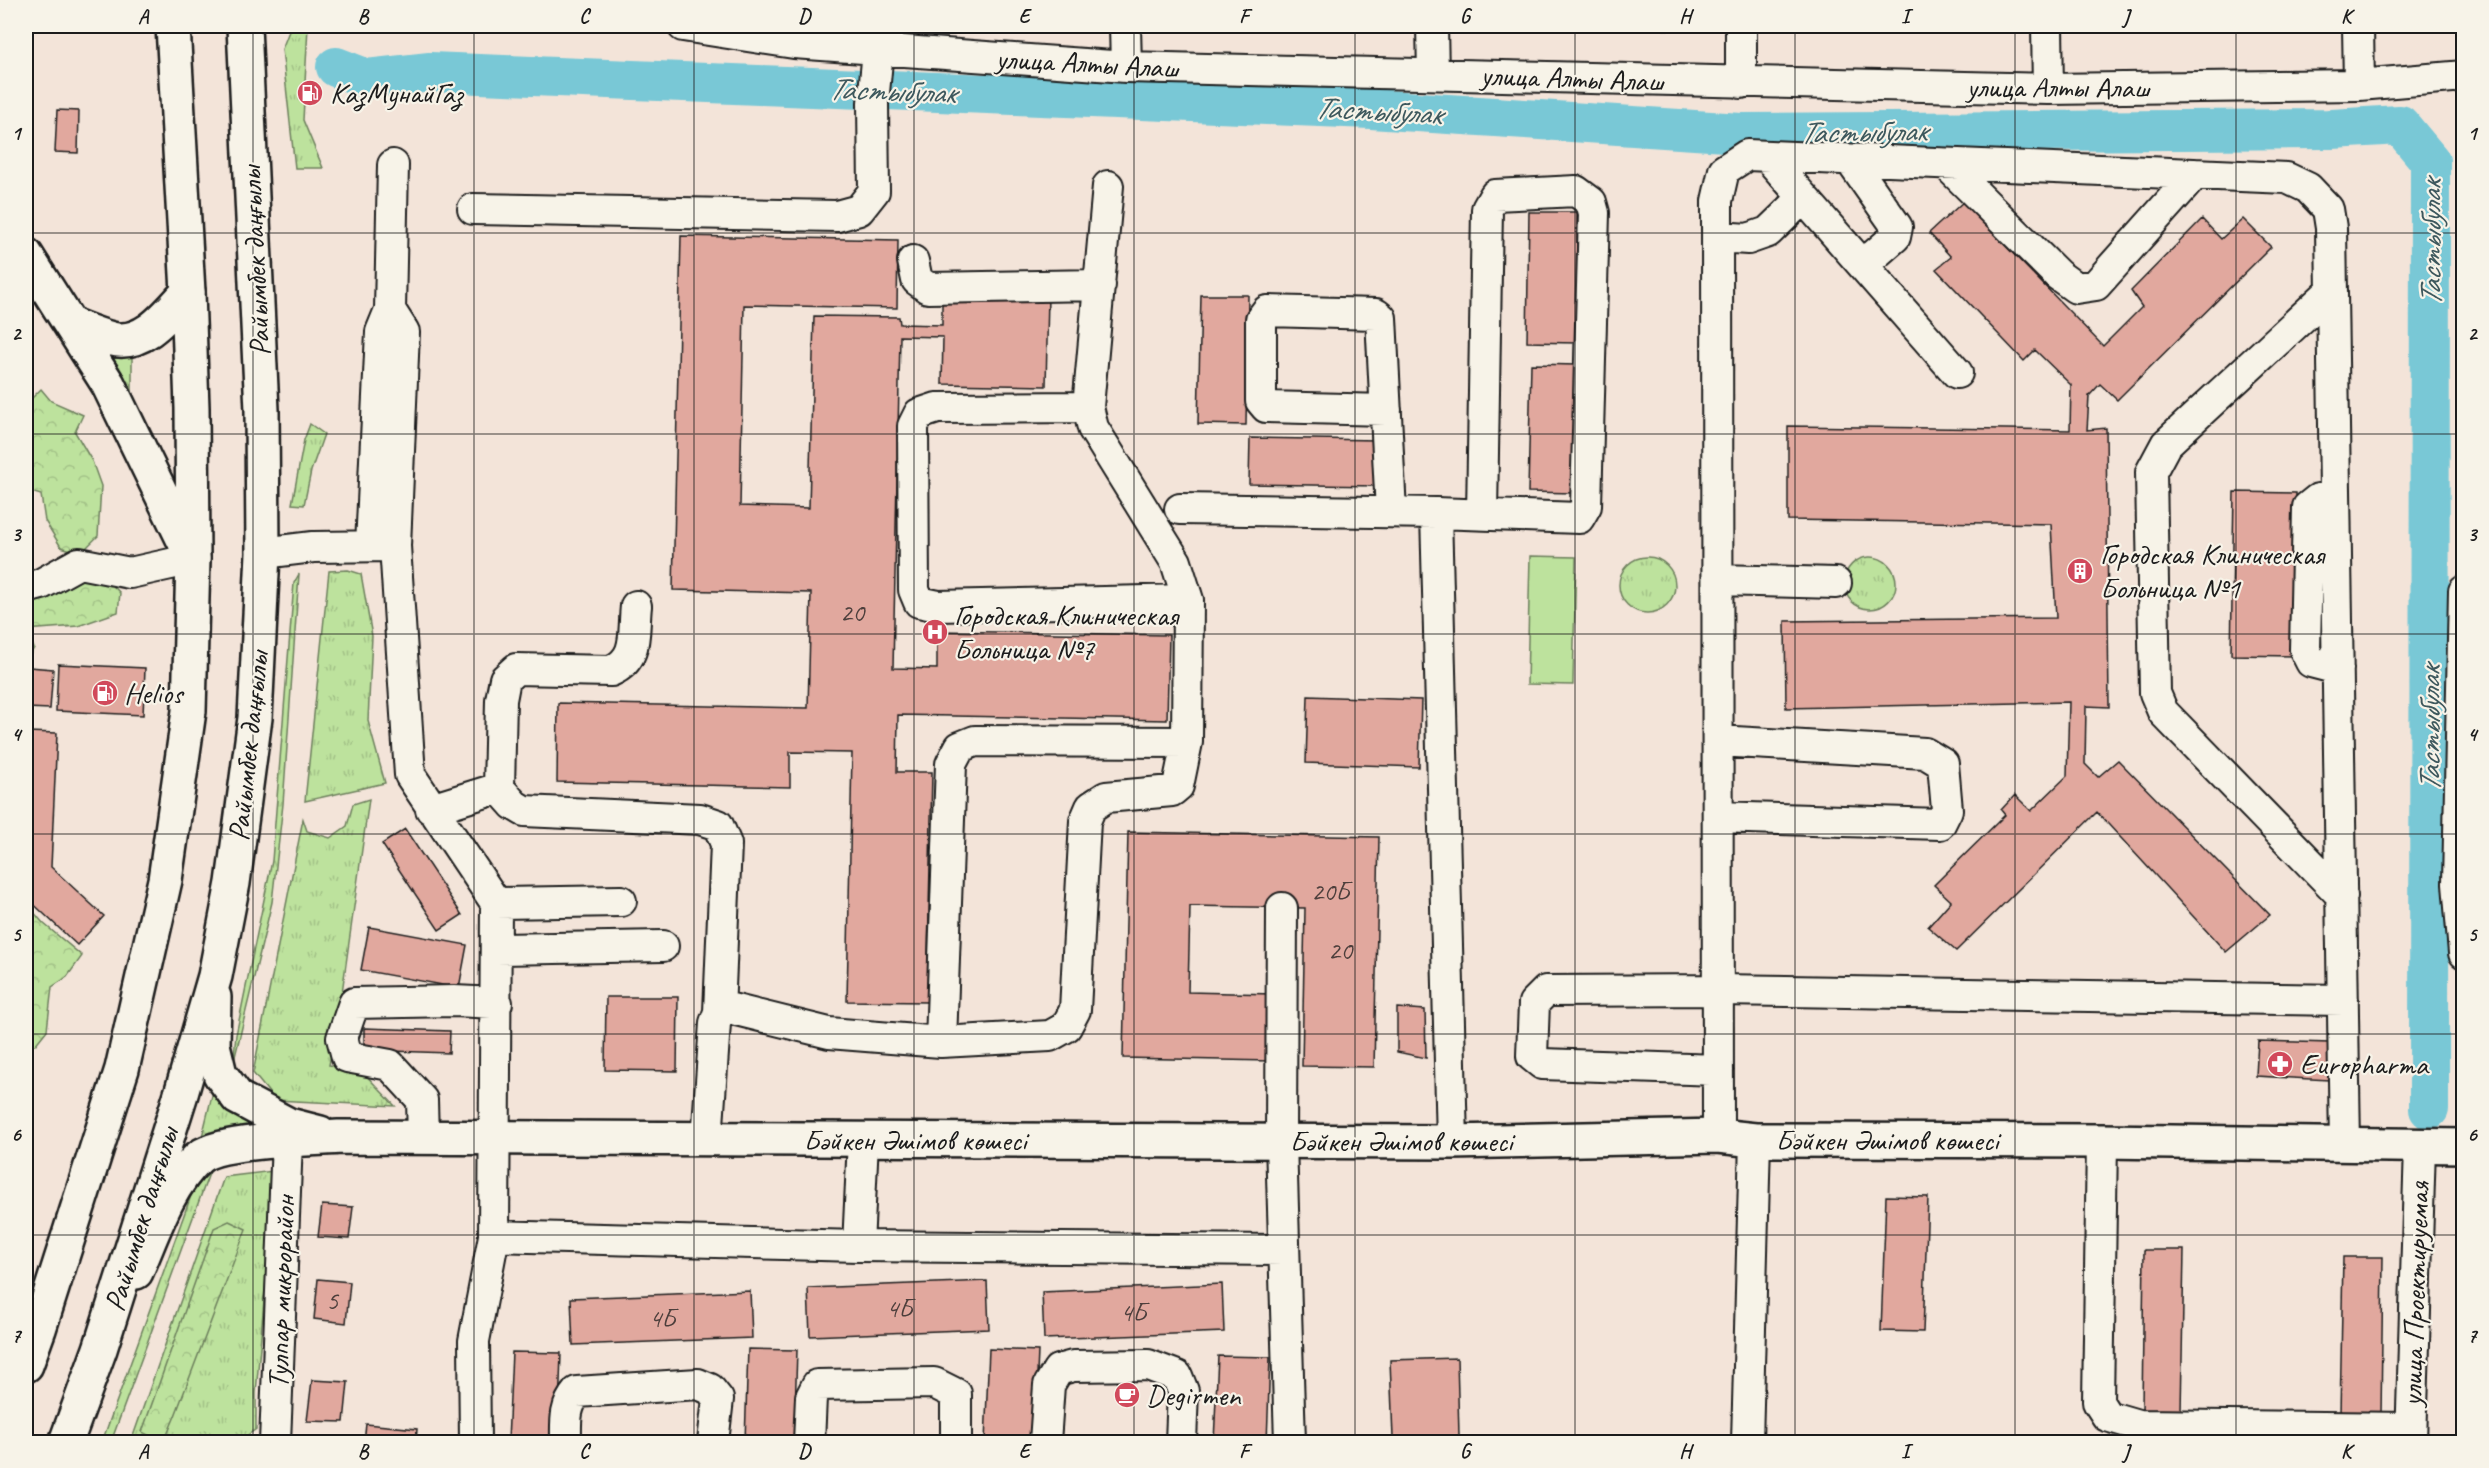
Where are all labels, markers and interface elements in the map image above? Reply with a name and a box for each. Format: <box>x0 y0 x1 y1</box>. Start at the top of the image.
text: A <box>138 4 150 29</box>
text: B <box>358 4 370 29</box>
text: C <box>579 4 591 29</box>
text: D <box>798 4 812 29</box>
text: E <box>1019 4 1033 29</box>
text: F <box>1239 4 1253 29</box>
text: G <box>1460 4 1473 29</box>
text: H <box>1679 4 1694 29</box>
text: I <box>1901 4 1914 29</box>
text: J <box>2121 4 2133 29</box>
text: K <box>2341 4 2355 29</box>
street label: улица Алты Алаш <box>993 39 1181 87</box>
street label: улица Алты Алаш <box>1478 56 1666 100</box>
water label: Тастыбулак <box>828 68 962 113</box>
street label: улица Алты Алаш <box>1965 68 2151 106</box>
place label: КазМунайГаз <box>330 74 465 112</box>
fuel station icon: КазМунайГаз <box>295 78 325 108</box>
water label: Тастыбулак <box>1313 87 1448 135</box>
water label: Тастыбулак <box>1799 110 1932 153</box>
text: 1 <box>12 121 23 146</box>
text: 1 <box>2468 121 2479 146</box>
street label: Райымбек даңғылы <box>231 163 279 357</box>
water label: Тастыбулак <box>2410 174 2451 307</box>
text: 2 <box>12 321 23 346</box>
text: 2 <box>2468 321 2479 346</box>
text: 3 <box>12 522 23 547</box>
text: 3 <box>2468 522 2479 547</box>
place label: Городская Клиническая Больница №1 <box>2100 535 2327 607</box>
building icon: Городская Клиническая Больница №1 <box>2065 556 2095 586</box>
house number: 20 <box>840 595 866 629</box>
place label: Городская Клиническая Больница №7 <box>954 596 1181 668</box>
hospital icon: Городская Клиническая Больница №7 <box>920 617 950 647</box>
street label: Райымбек даңғылы <box>219 647 277 843</box>
water label: Тастыбулак <box>2409 660 2450 793</box>
place label: Helios <box>124 674 185 712</box>
fuel station icon: Helios <box>90 678 120 708</box>
text: 4 <box>12 722 24 747</box>
text: 4 <box>2468 722 2480 747</box>
house number: 20Б <box>1311 874 1353 908</box>
text: 5 <box>12 922 23 947</box>
text: 5 <box>2468 922 2479 947</box>
house number: 20 <box>1328 933 1354 967</box>
place label: Europharma <box>2300 1045 2430 1083</box>
pharmacy icon: Europharma <box>2265 1049 2295 1079</box>
street label: Райымбек даңғылы <box>95 1120 188 1316</box>
street label: Бәйкен Әшімов көшесі <box>803 1121 1030 1159</box>
street label: Бәйкен Әшімов көшесі <box>1775 1121 2002 1159</box>
text: 6 <box>11 1122 22 1147</box>
street label: Бәйкен Әшімов көшесі <box>1289 1122 1516 1160</box>
text: 6 <box>2467 1122 2478 1147</box>
street label: улица Проектируемая <box>2392 1180 2438 1409</box>
street label: Тулпар микрорайон <box>259 1193 303 1389</box>
house number: 5 <box>326 1283 340 1317</box>
house number: 4Б <box>886 1291 916 1325</box>
house number: 4Б <box>1120 1295 1150 1329</box>
house number: 4Б <box>649 1301 679 1335</box>
text: 7 <box>12 1323 23 1348</box>
text: 7 <box>2468 1323 2479 1348</box>
place label: Degirmen <box>1146 1376 1242 1414</box>
cafe icon: Degirmen <box>1112 1380 1142 1410</box>
text: A <box>138 1439 150 1464</box>
text: B <box>358 1439 370 1464</box>
text: C <box>579 1439 591 1464</box>
text: D <box>798 1439 812 1464</box>
text: E <box>1019 1439 1033 1464</box>
text: F <box>1239 1439 1253 1464</box>
text: G <box>1460 1439 1473 1464</box>
text: H <box>1679 1439 1694 1464</box>
text: I <box>1901 1439 1914 1464</box>
text: J <box>2121 1439 2133 1464</box>
text: K <box>2341 1439 2355 1464</box>

